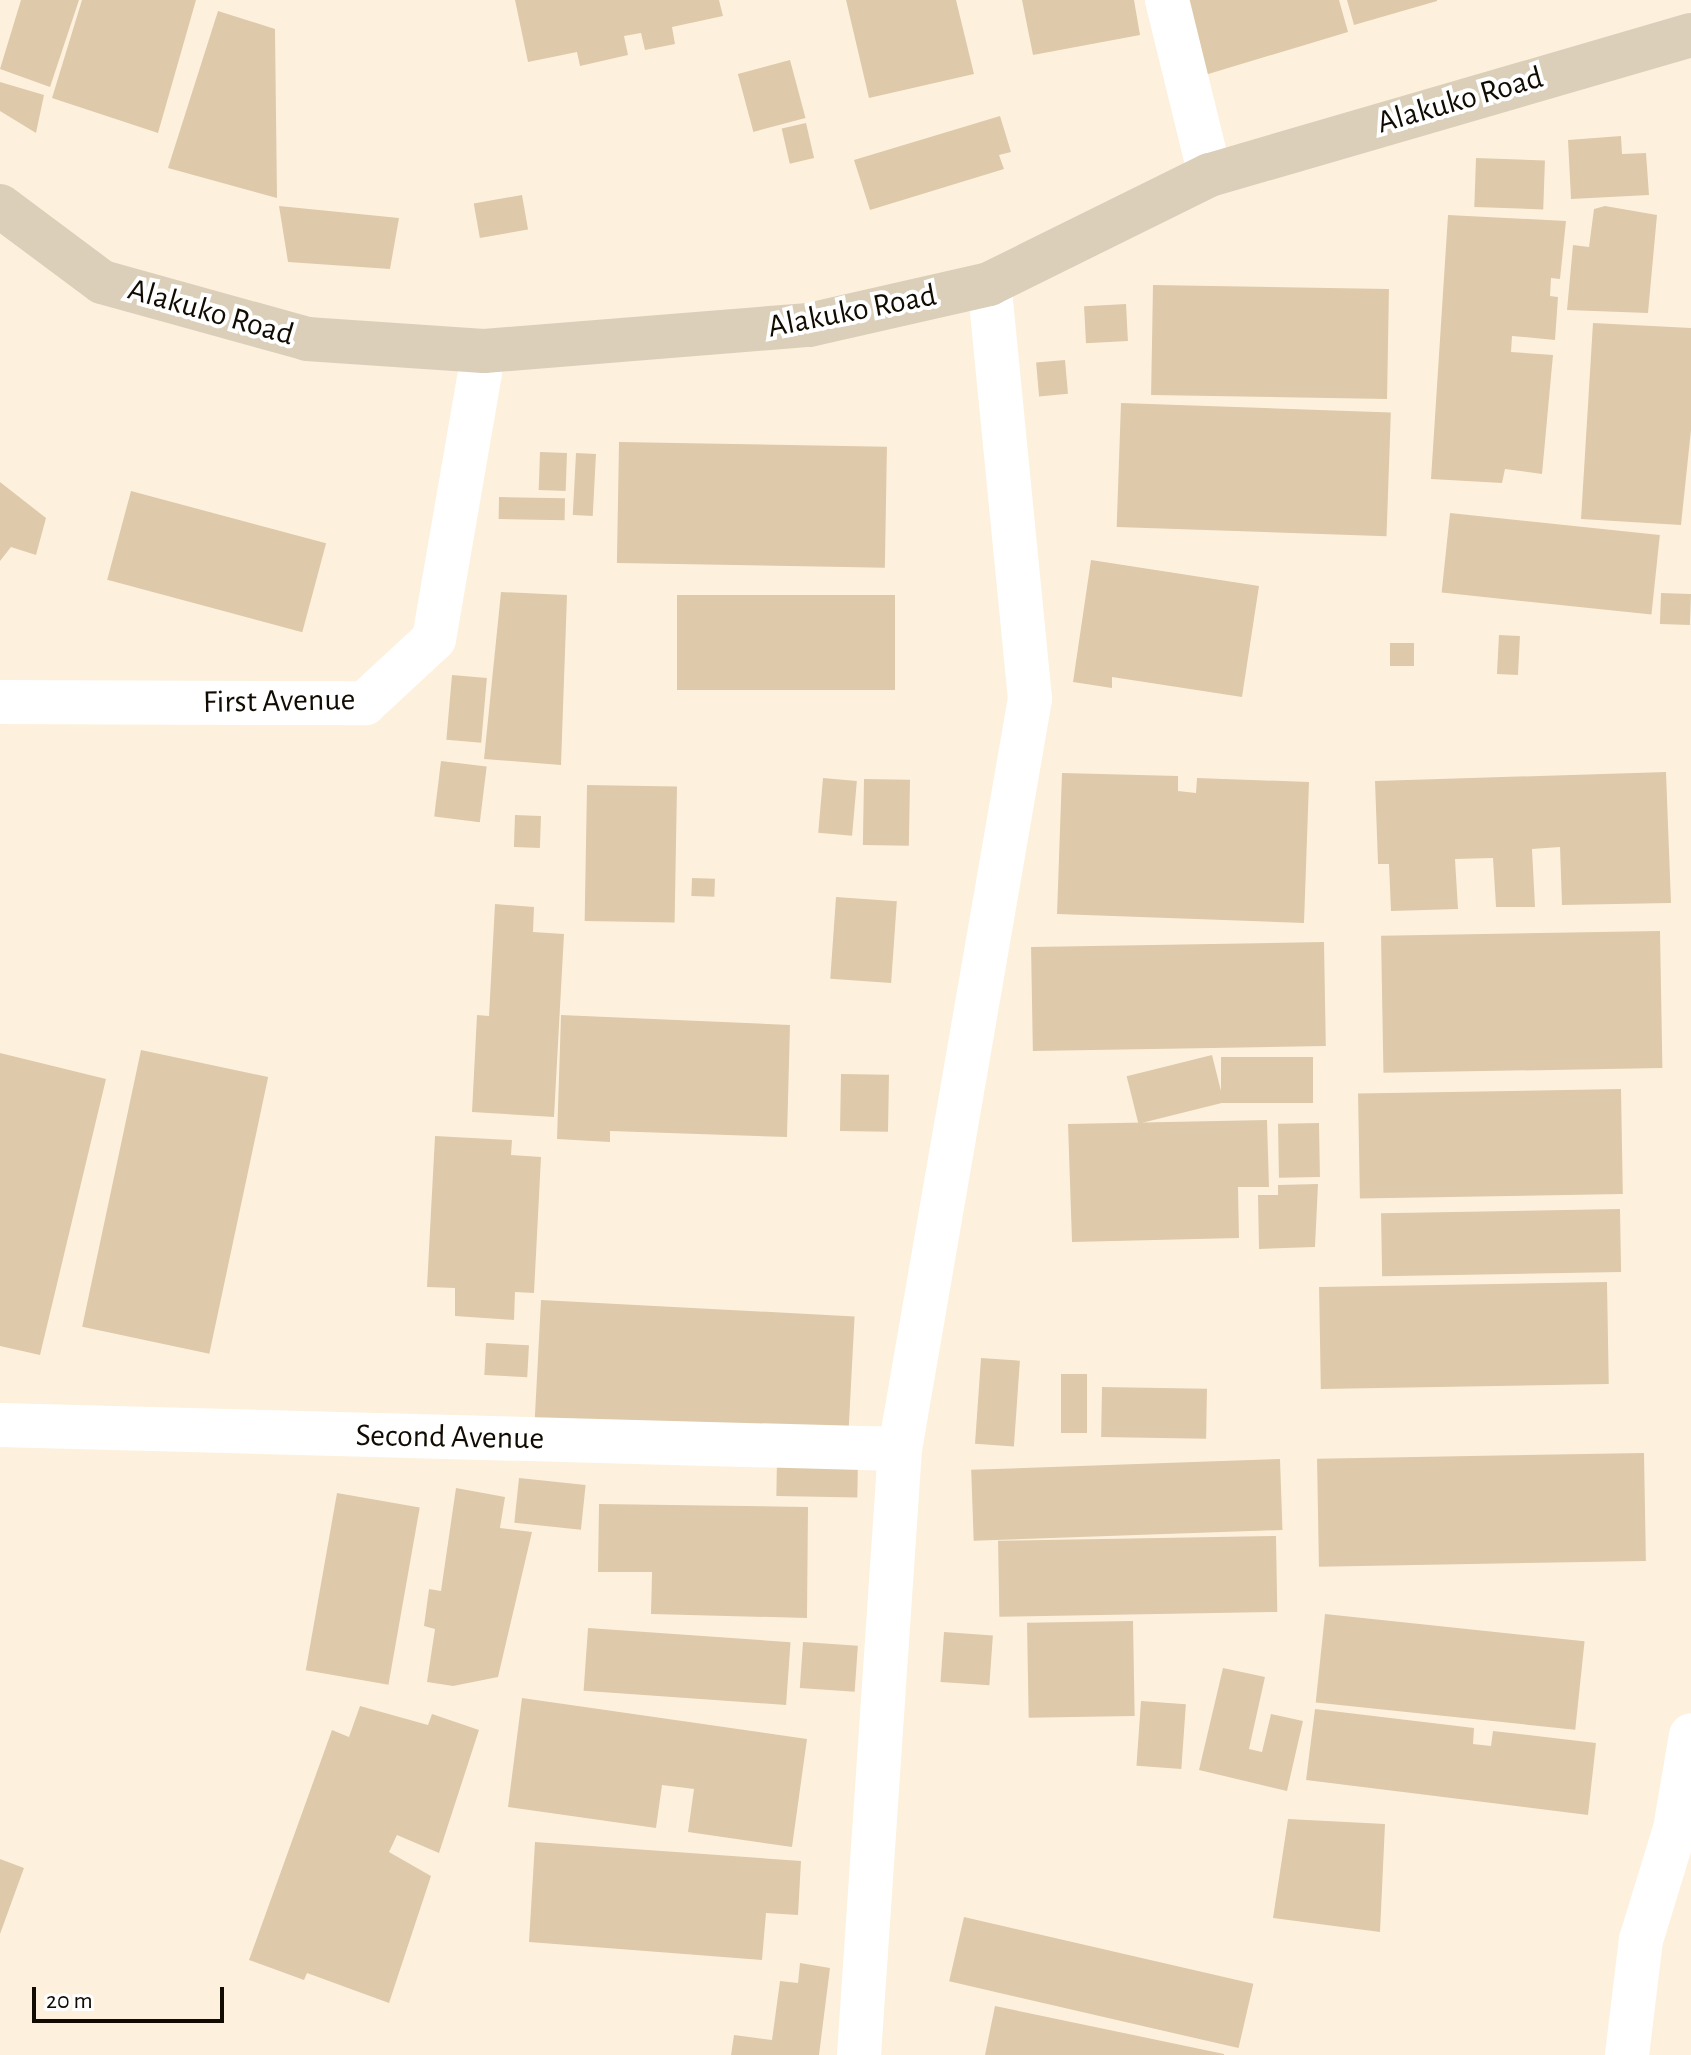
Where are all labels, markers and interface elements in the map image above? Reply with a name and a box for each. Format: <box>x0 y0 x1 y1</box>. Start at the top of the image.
street label: Alakuko Road <box>1373 58 1547 142</box>
street label: Alakuko Road <box>124 270 298 354</box>
street label: Alakuko Road <box>764 276 940 346</box>
street label: First Avenue <box>202 680 356 722</box>
street label: Second Avenue <box>355 1416 545 1458</box>
scale bar <box>36 1971 228 2021</box>
text: 20 m <box>46 1989 93 2013</box>

